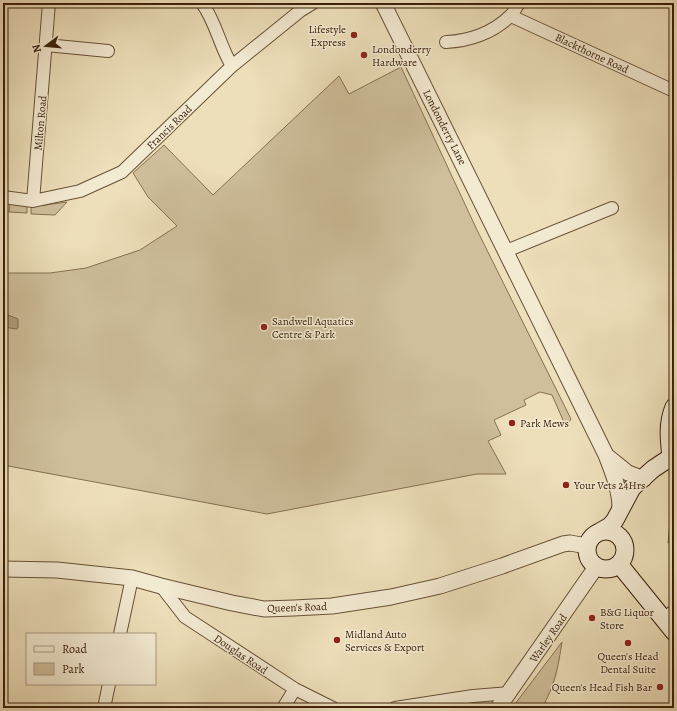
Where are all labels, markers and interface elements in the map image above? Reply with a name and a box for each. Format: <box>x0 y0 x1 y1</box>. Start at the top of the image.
place label: Lifestyle Express <box>308 22 346 50</box>
north arrow <box>26 26 66 66</box>
marker: Lifestyle Express <box>349 30 359 40</box>
street label: Blackthorne Road <box>552 30 631 77</box>
place label: Londonderry Hardware <box>372 42 431 70</box>
text: N <box>29 43 45 55</box>
marker: Londonderry Hardware <box>359 50 369 60</box>
street label: Londonderry Lane <box>419 87 470 168</box>
street label: Milton Road <box>31 95 50 151</box>
street label: Francis Road <box>143 102 195 153</box>
place label: Sandwell Aquatics Centre & Park <box>272 314 354 342</box>
marker: Sandwell Aquatics Centre & Park <box>259 322 269 332</box>
place label: Park Mews <box>520 416 569 431</box>
marker: Park Mews <box>507 418 517 428</box>
place label: Your Vets 24Hrs <box>573 478 645 493</box>
marker: Your Vets 24Hrs <box>561 480 571 490</box>
street label: Queen's Road <box>267 599 327 616</box>
place label: B&G Liquor Store <box>600 605 654 633</box>
street label: Warley Road <box>526 611 571 666</box>
marker: B&G Liquor Store <box>587 613 597 623</box>
place label: Midland Auto Services & Export <box>345 627 425 655</box>
street label: Douglas Road <box>211 631 271 678</box>
legend <box>26 633 156 685</box>
marker: Midland Auto Services & Export <box>332 635 342 645</box>
marker: Queen's Head Dental Suite <box>623 638 633 648</box>
text: Road <box>62 641 88 657</box>
place label: Queen's Head Dental Suite <box>597 649 659 677</box>
text: Park <box>62 661 85 677</box>
place label: Queen's Head Fish Bar <box>552 680 652 695</box>
marker: Queen's Head Fish Bar <box>655 682 665 692</box>

